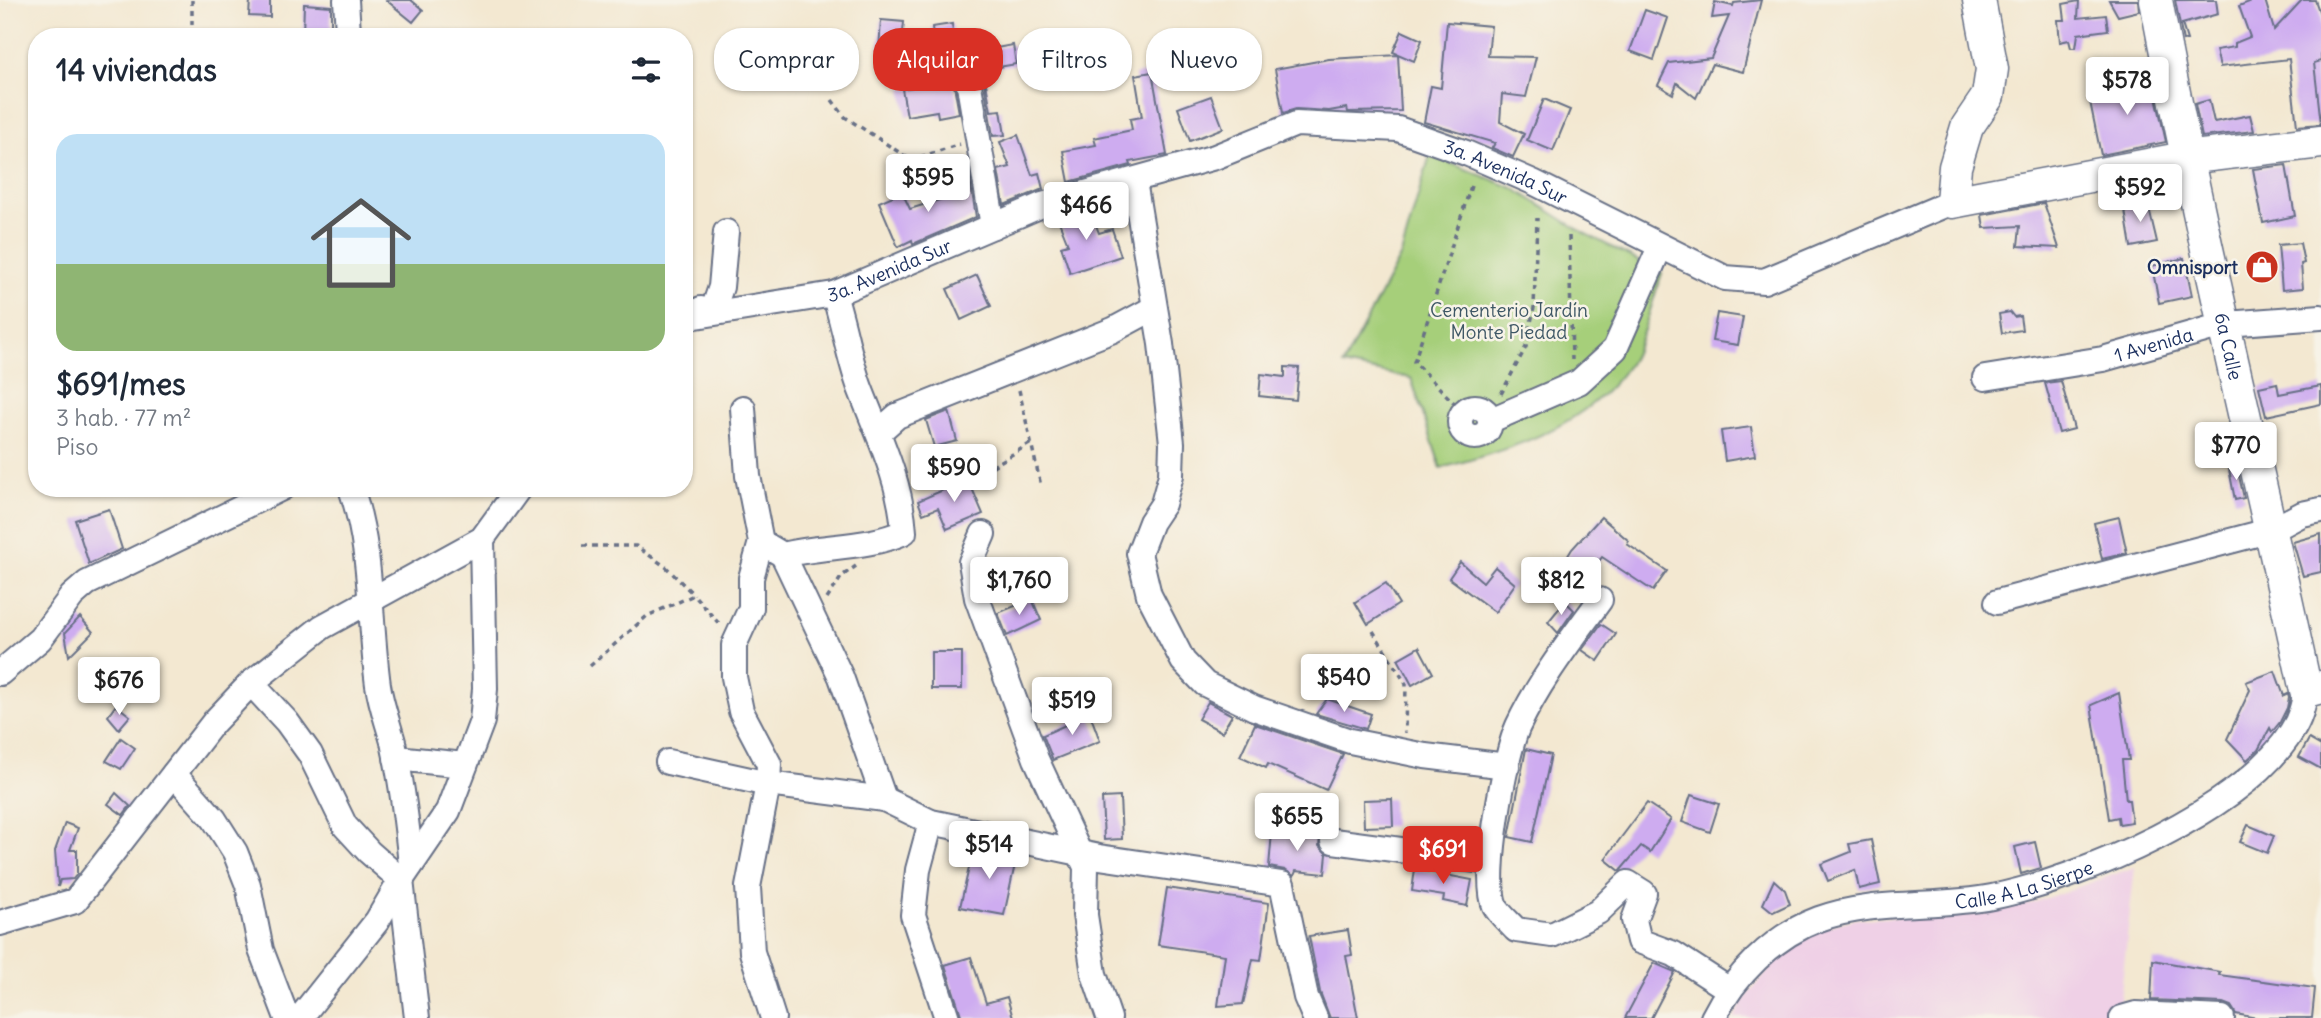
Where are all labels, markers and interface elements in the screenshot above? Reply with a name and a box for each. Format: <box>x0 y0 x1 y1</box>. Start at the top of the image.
chip: Comprar <box>714 28 859 91</box>
chip: Alquilar <box>873 28 1003 91</box>
chip: Filtros <box>1017 28 1132 91</box>
chip: Nuevo <box>1146 28 1262 91</box>
text: 14 viviendas <box>56 51 217 89</box>
icon: filters <box>627 51 665 89</box>
pin: $578 <box>2086 58 2168 117</box>
text: $578 <box>2102 65 2152 94</box>
street label: 3a. Avenida Sur <box>1440 134 1572 209</box>
pin: $595 <box>887 154 969 214</box>
text: $595 <box>902 162 954 191</box>
pin: $592 <box>2099 164 2181 224</box>
text: $592 <box>2114 172 2166 201</box>
icon: home <box>298 180 424 306</box>
pin: $466 <box>1045 182 1127 242</box>
text: $466 <box>1060 190 1112 219</box>
street label: 3a. Avenida Sur <box>826 233 955 307</box>
shop icon: Omnisport <box>2243 248 2281 286</box>
place label: Omnisport <box>2147 255 2239 279</box>
park label: Cementerio Jardín Monte Piedad <box>1430 298 1588 344</box>
street label: 6a Calle <box>2210 310 2248 382</box>
street label: 1 Avenida <box>2111 322 2196 367</box>
text: $691/mes <box>56 365 186 403</box>
text: 3 hab. · 77 m² <box>56 403 191 432</box>
pin: $770 <box>2195 422 2277 482</box>
text: $770 <box>2211 430 2261 459</box>
text: Piso <box>56 432 98 461</box>
pin: $590 <box>913 444 995 504</box>
text: $590 <box>927 452 981 481</box>
pin: $1,760 <box>962 558 1076 617</box>
pin: $812 <box>1520 558 1602 617</box>
text: $1,760 <box>986 565 1052 594</box>
text: $812 <box>1537 565 1585 594</box>
pin: $540 <box>1303 654 1385 714</box>
pin: $676 <box>78 658 160 717</box>
text: $540 <box>1317 662 1371 691</box>
text: $676 <box>94 665 144 694</box>
pin: $519 <box>1031 678 1113 737</box>
text: $519 <box>1048 685 1096 714</box>
pin: $655 <box>1256 794 1338 853</box>
text: $655 <box>1271 801 1323 830</box>
pin: $514 <box>948 822 1030 881</box>
pin: $691 <box>1402 826 1484 886</box>
text: $514 <box>965 829 1013 858</box>
text: $691 <box>1419 834 1467 863</box>
street label: Calle A La Sierpe <box>1954 855 2097 914</box>

